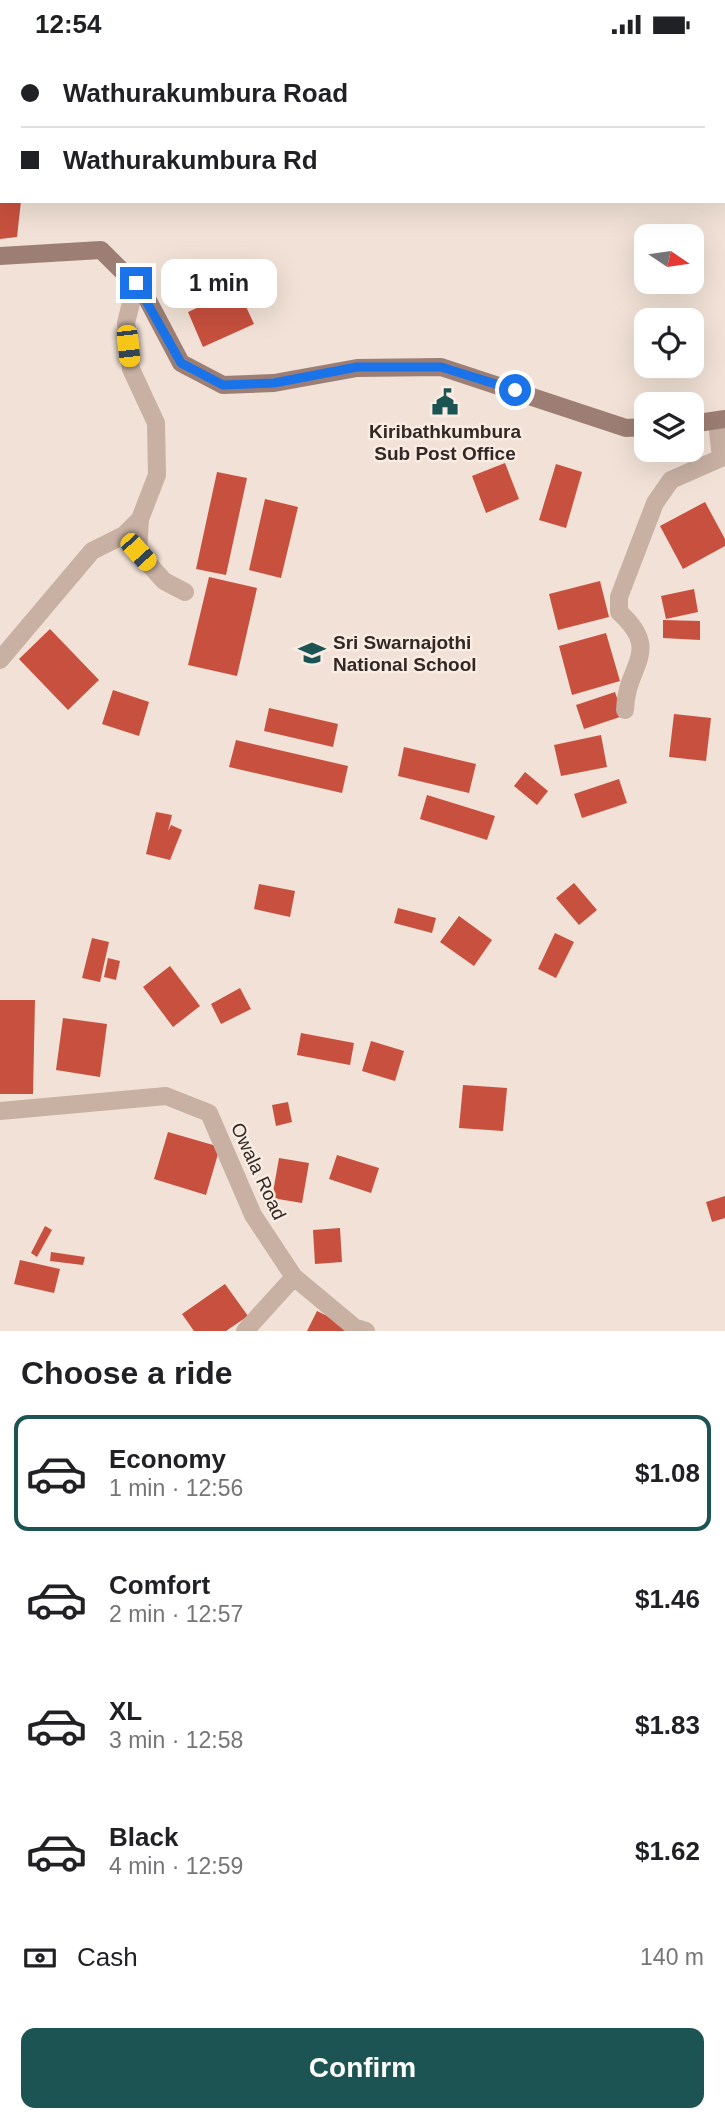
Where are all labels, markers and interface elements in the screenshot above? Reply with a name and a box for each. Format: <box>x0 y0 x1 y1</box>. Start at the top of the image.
text: 12:54 <box>35 9 102 39</box>
text: Wathurakumbura Road <box>63 78 348 108</box>
text: Wathurakumbura Rd <box>63 145 318 175</box>
north arrow <box>634 224 704 294</box>
map controls <box>634 224 704 462</box>
callout: 1 min <box>160 259 276 307</box>
route end <box>120 267 152 299</box>
text: 1 min <box>189 270 249 296</box>
button: locate <box>634 308 704 378</box>
car <box>116 324 141 368</box>
route start <box>499 374 531 406</box>
public building icon: Kiribathkumbura Sub Post Office <box>430 387 460 417</box>
button: layers <box>634 392 704 462</box>
place label: Kiribathkumbura Sub Post Office <box>369 421 521 464</box>
car <box>117 529 160 575</box>
place label: Sri Swarnajothi National School <box>333 632 477 675</box>
school or university icon: Sri Swarnajothi National School <box>297 638 327 668</box>
street label: Owala Road <box>227 1119 290 1223</box>
text: Choose a ride <box>21 1355 233 1391</box>
icon: car <box>25 1442 88 1505</box>
text: Economy <box>109 1444 226 1474</box>
text: $1.08 <box>635 1458 700 1488</box>
text: 1 min · 12:56 <box>109 1475 243 1501</box>
icon: car <box>25 1568 88 1631</box>
text: Comfort <box>109 1570 210 1600</box>
text: $1.46 <box>635 1584 700 1614</box>
text: 2 min · 12:57 <box>109 1601 243 1627</box>
icon: car <box>25 1694 88 1757</box>
text: XL <box>109 1696 142 1726</box>
text: $1.83 <box>635 1710 700 1740</box>
text: 3 min · 12:58 <box>109 1727 243 1753</box>
icon: car <box>25 1820 88 1883</box>
text: Black <box>109 1822 178 1852</box>
text: $1.62 <box>635 1836 700 1866</box>
text: 4 min · 12:59 <box>109 1853 243 1879</box>
icon: cash <box>21 1939 59 1977</box>
text: Cash <box>77 1942 138 1972</box>
text: 140 m <box>640 1944 704 1970</box>
button: Confirm <box>21 2028 704 2108</box>

